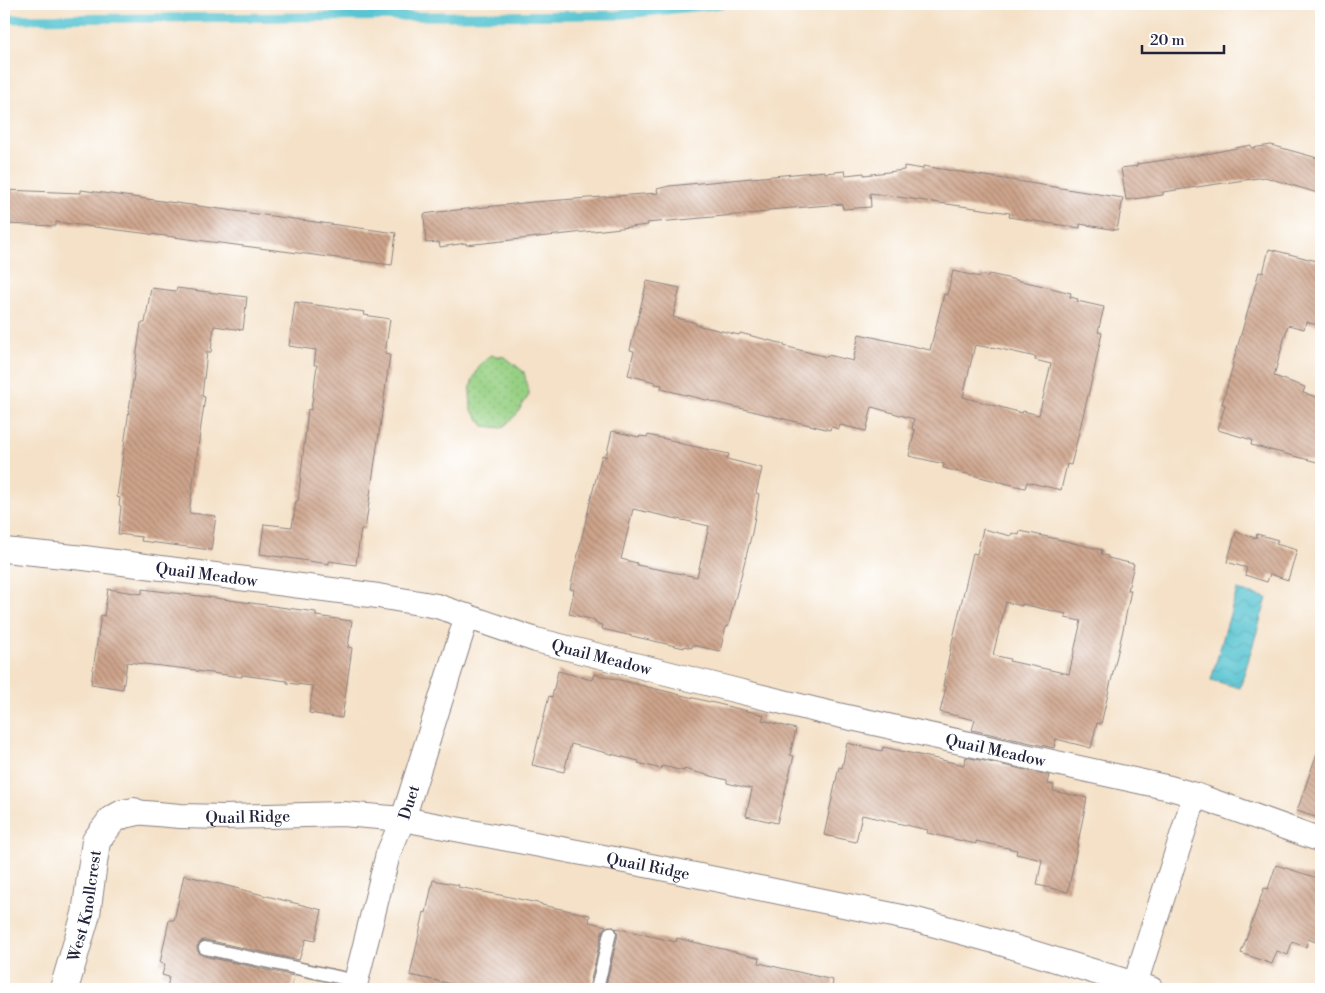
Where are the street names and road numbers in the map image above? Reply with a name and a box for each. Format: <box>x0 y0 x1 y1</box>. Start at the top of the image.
street label: Quail Meadow <box>154 558 259 591</box>
street label: Quail Meadow <box>549 635 654 680</box>
street label: Quail Meadow <box>943 730 1049 772</box>
street label: Duet <box>394 782 424 822</box>
street label: Quail Ridge <box>205 806 290 828</box>
street label: West Knollcrest <box>63 849 106 965</box>
street label: Quail Ridge <box>605 849 692 885</box>

